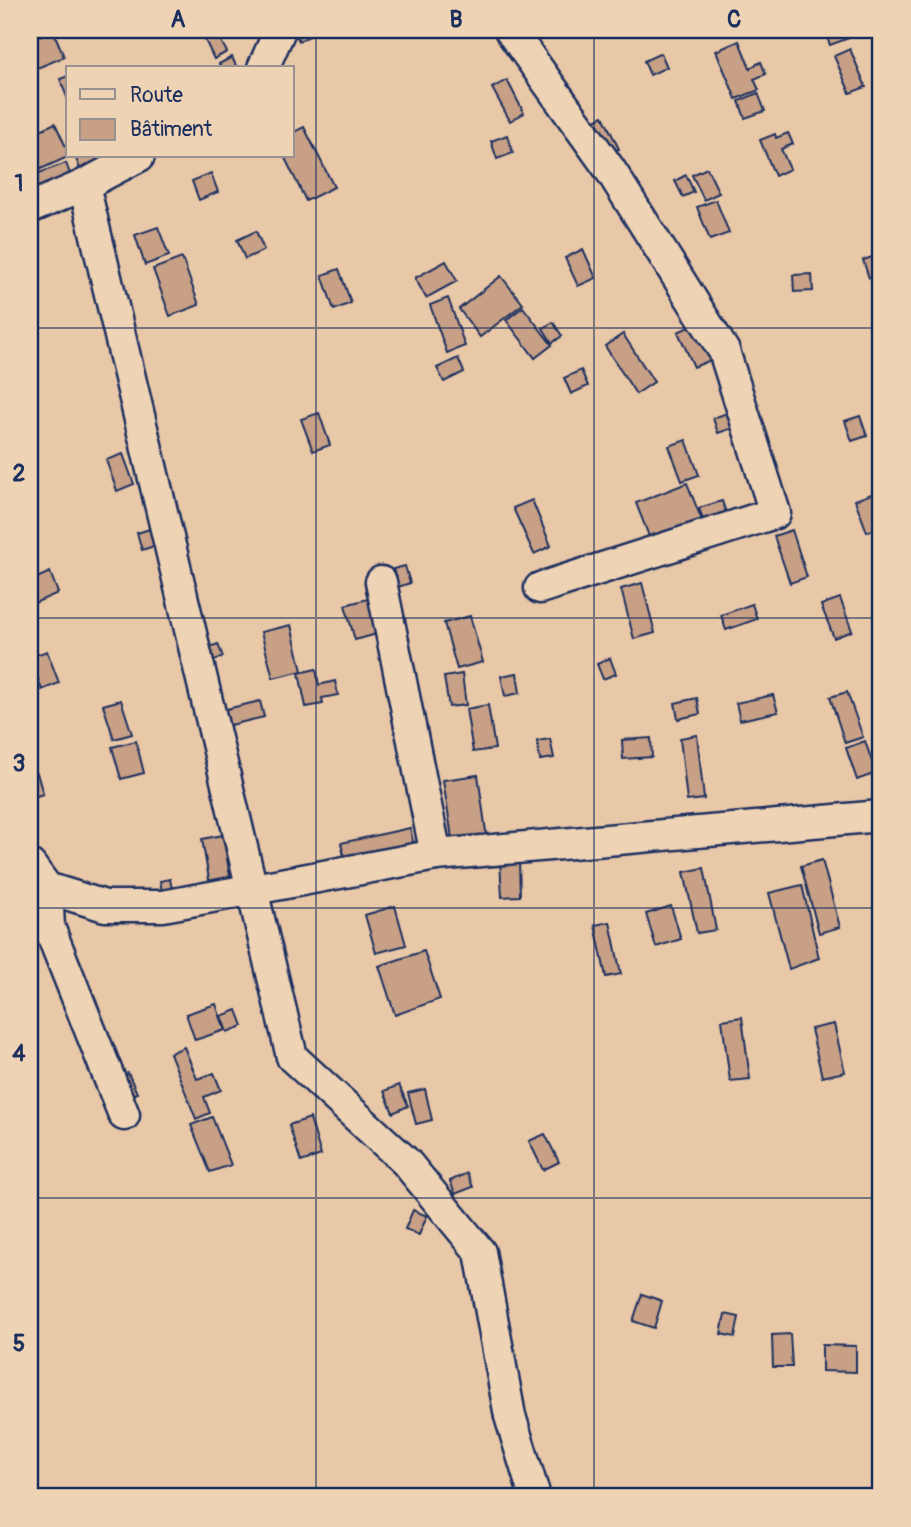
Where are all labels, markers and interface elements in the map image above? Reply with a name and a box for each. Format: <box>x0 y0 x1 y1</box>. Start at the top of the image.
text: A <box>171 5 186 34</box>
text: B <box>449 5 463 34</box>
text: C <box>727 5 741 34</box>
legend <box>66 66 294 158</box>
text: Route <box>130 82 183 109</box>
text: Bâtiment <box>130 116 213 143</box>
text: 1 <box>15 169 24 198</box>
text: 2 <box>13 459 26 488</box>
text: 3 <box>13 749 25 778</box>
text: 4 <box>12 1039 26 1068</box>
text: 5 <box>13 1329 25 1358</box>

